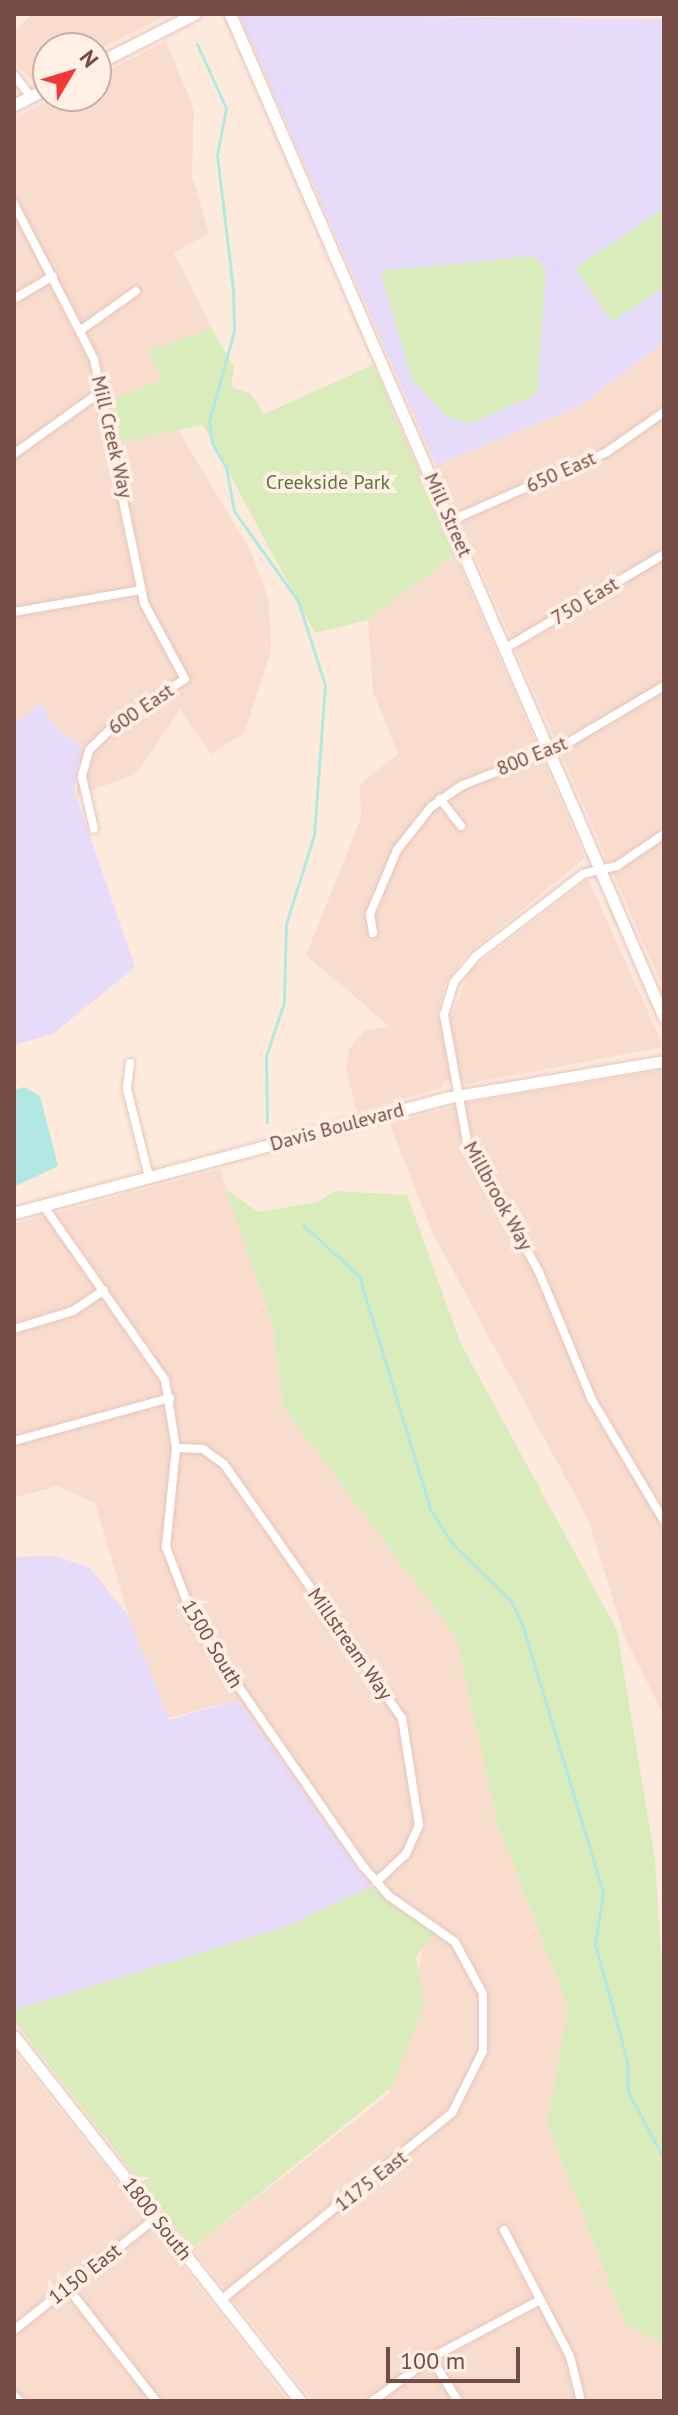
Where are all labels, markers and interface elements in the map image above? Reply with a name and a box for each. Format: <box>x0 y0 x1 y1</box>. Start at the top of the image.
north arrow <box>32 32 112 112</box>
text: N <box>74 44 105 73</box>
street label: Mill Creek Way <box>86 373 138 501</box>
street label: 650 East <box>522 446 600 498</box>
street label: Mill Street <box>419 469 477 561</box>
park label: Creekside Park <box>266 470 390 494</box>
street label: 750 East <box>547 572 623 630</box>
street label: 600 East <box>104 678 178 740</box>
street label: 800 East <box>493 731 571 781</box>
street label: Davis Boulevard <box>267 1098 407 1156</box>
street label: Millbrook Way <box>458 1137 538 1255</box>
street label: Millstream Way <box>302 1583 398 1705</box>
street label: 1500 South <box>176 1595 248 1693</box>
street label: 1175 East <box>330 2145 412 2217</box>
street label: 1800 South <box>117 2173 197 2265</box>
street label: 1150 East <box>44 2238 126 2310</box>
scale bar <box>390 2331 524 2381</box>
text: 100 m <box>400 2345 465 2376</box>

